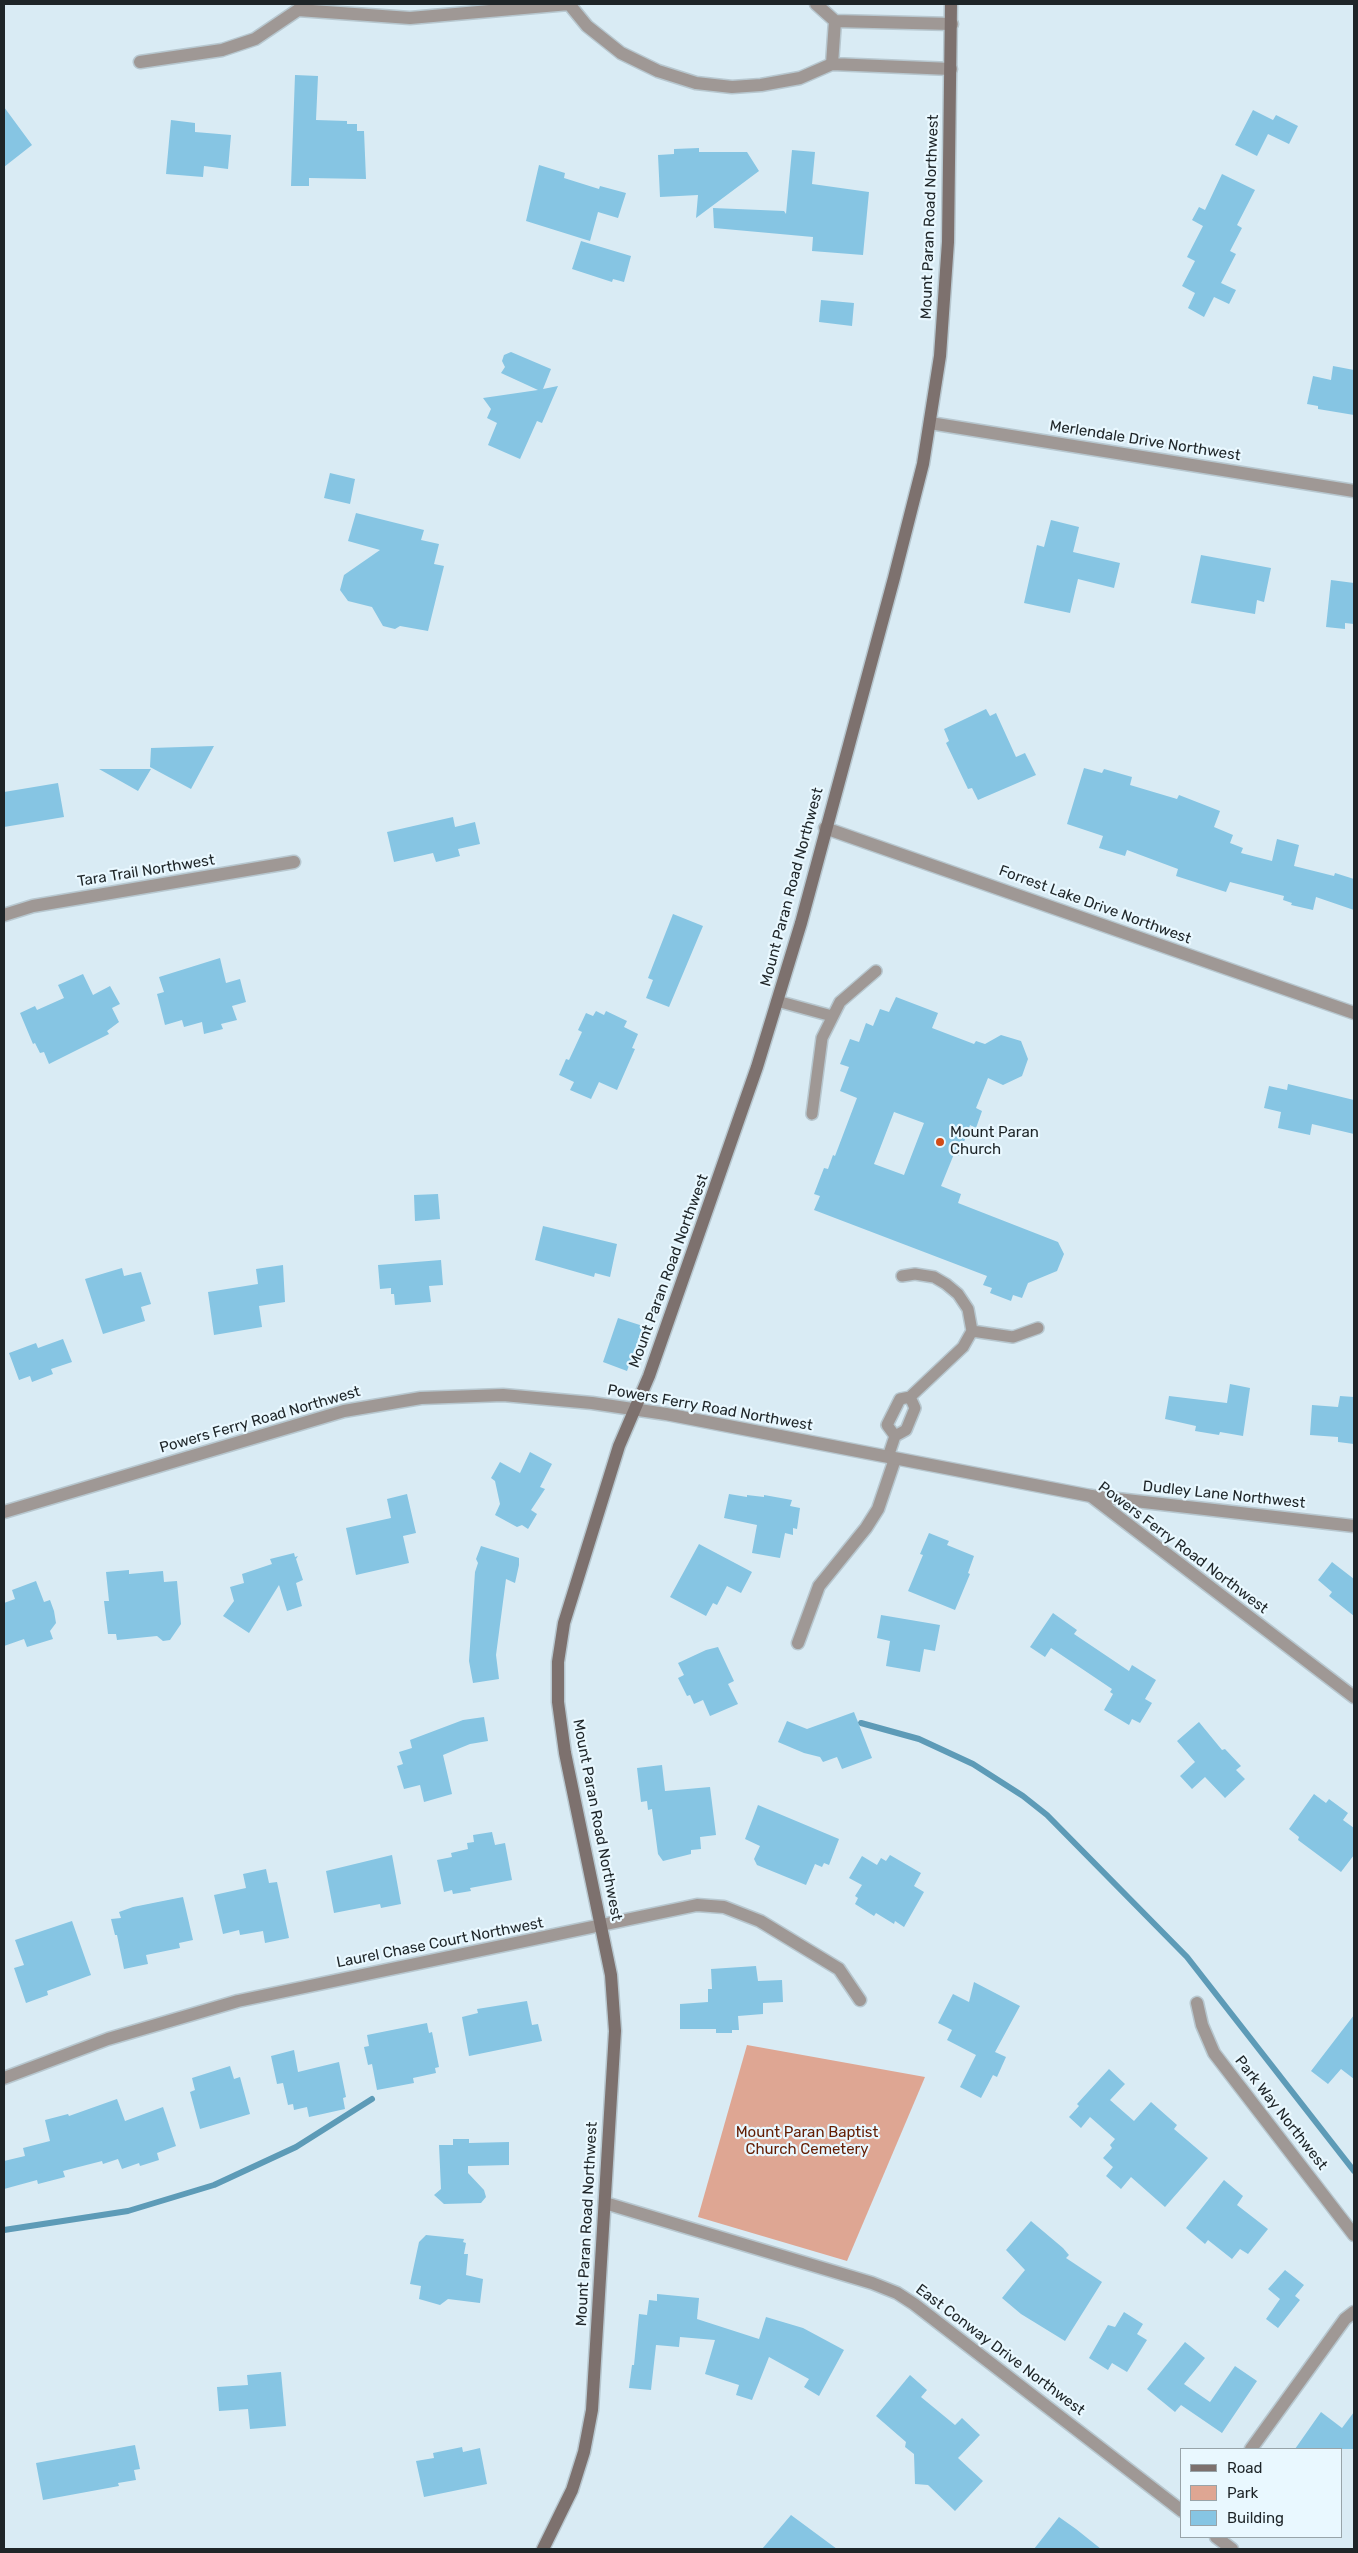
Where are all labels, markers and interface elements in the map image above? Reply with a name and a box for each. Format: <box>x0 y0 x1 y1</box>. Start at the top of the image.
street label: Mount Paran Road Northwest <box>917 114 943 320</box>
street label: Merlendale Drive Northwest <box>1048 417 1242 465</box>
street label: Mount Paran Road Northwest <box>757 786 827 988</box>
street label: Tara Trail Northwest <box>76 851 216 891</box>
street label: Forrest Lake Drive Northwest <box>996 862 1194 948</box>
place label: Mount Paran Church <box>950 1124 1039 1159</box>
marker: Mount Paran Church <box>934 1136 946 1148</box>
street label: Mount Paran Road Northwest <box>625 1172 713 1370</box>
street label: Powers Ferry Road Northwest <box>606 1381 814 1435</box>
street label: Powers Ferry Road Northwest <box>157 1383 363 1457</box>
street label: Powers Ferry Road Northwest <box>1094 1478 1272 1618</box>
street label: Dudley Lane Northwest <box>1142 1478 1306 1512</box>
street label: Mount Paran Road Northwest <box>569 1718 625 1922</box>
street label: Laurel Chase Court Northwest <box>335 1914 545 1972</box>
street label: Park Way Northwest <box>1231 2052 1331 2174</box>
street label: Mount Paran Road Northwest <box>573 2121 601 2327</box>
park label: Mount Paran Baptist Church Cemetery <box>736 2124 878 2159</box>
street label: East Conway Drive Northwest <box>912 2280 1088 2420</box>
legend <box>1180 2448 1343 2538</box>
text: Road <box>1227 2459 1263 2477</box>
text: Park <box>1227 2484 1258 2502</box>
text: Building <box>1227 2509 1284 2527</box>

